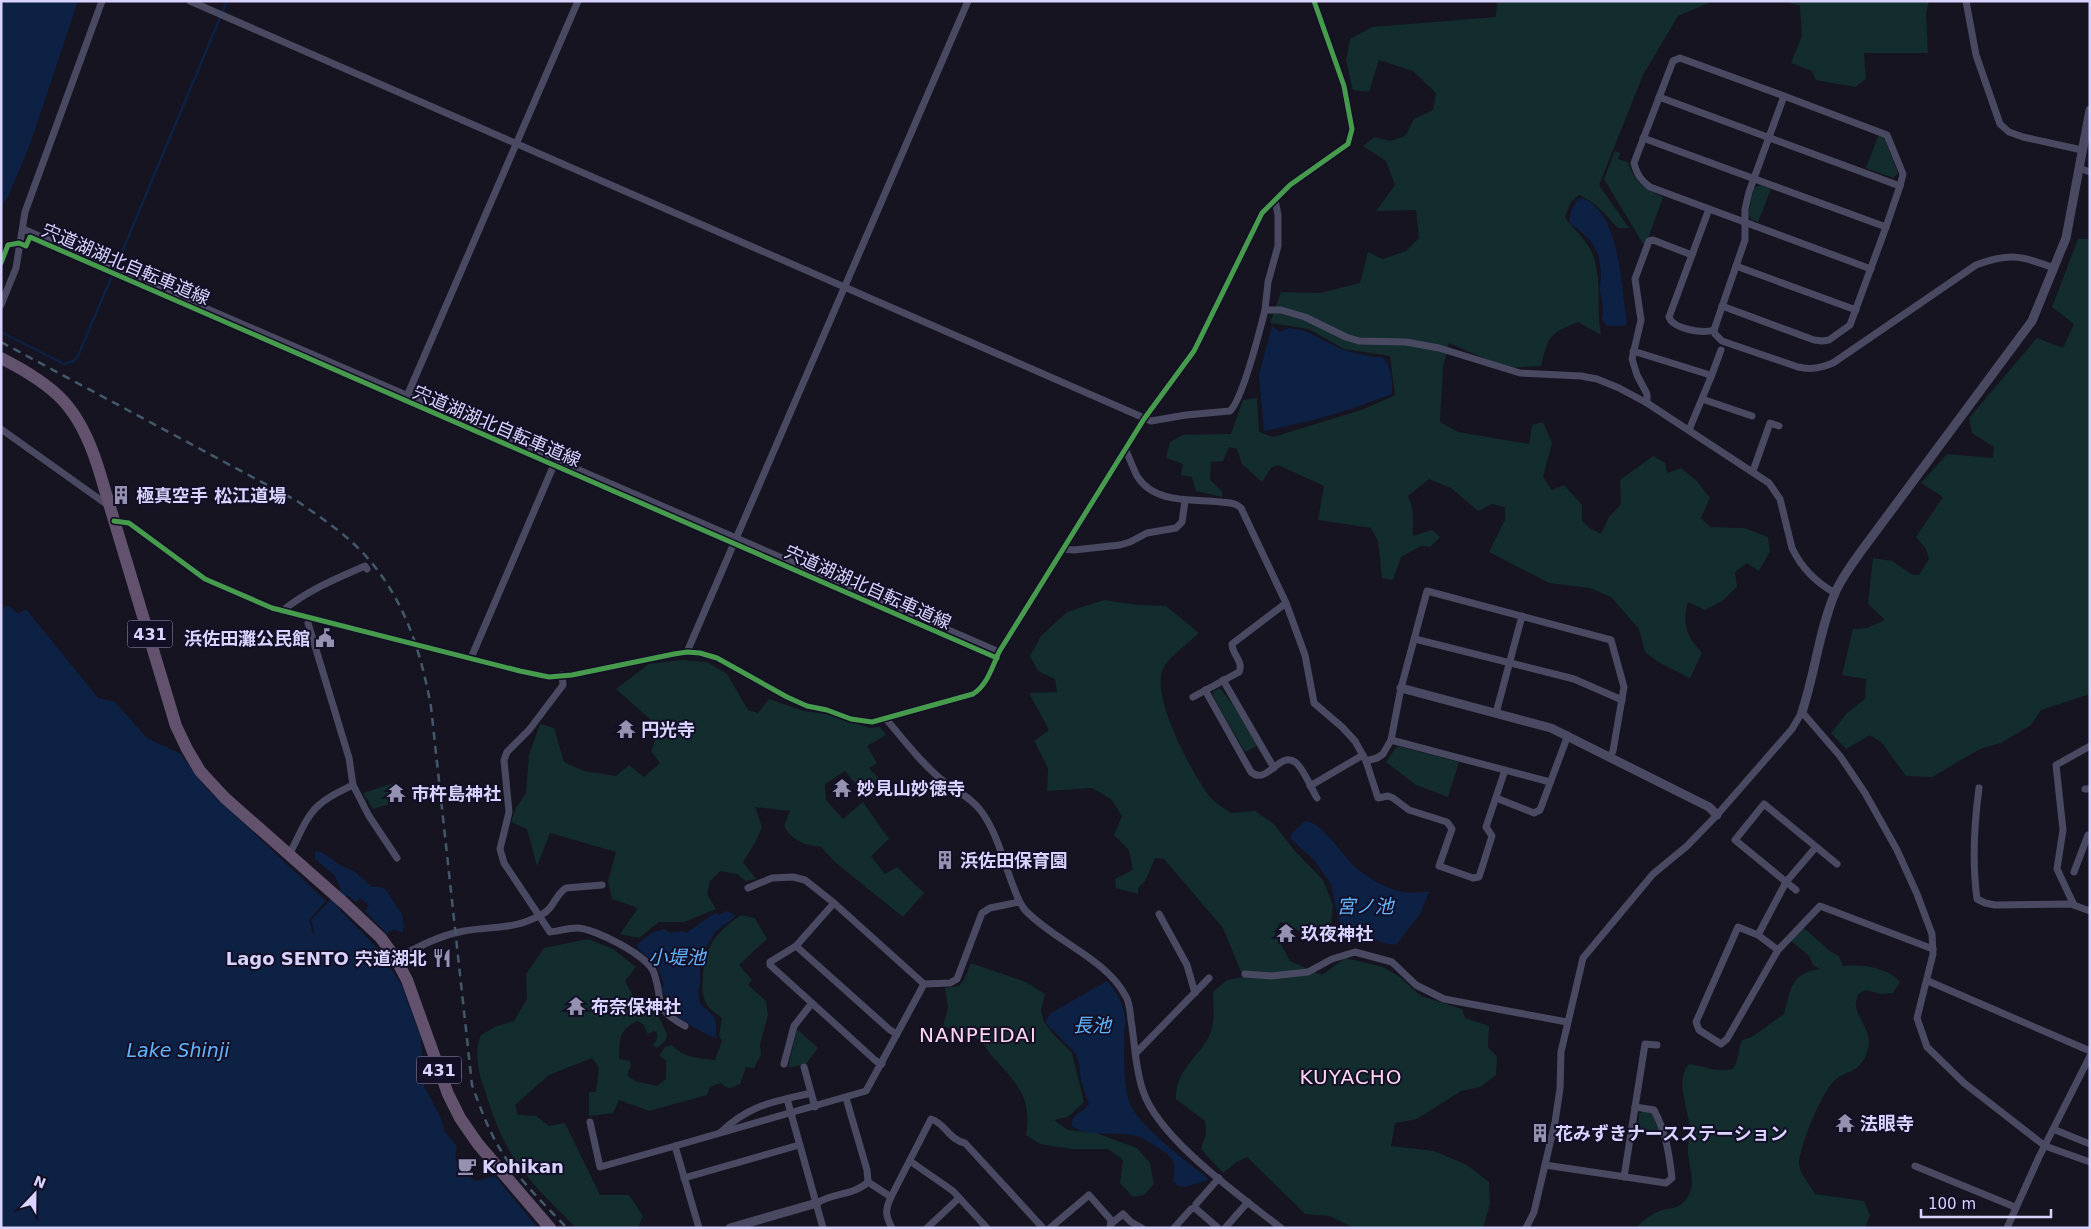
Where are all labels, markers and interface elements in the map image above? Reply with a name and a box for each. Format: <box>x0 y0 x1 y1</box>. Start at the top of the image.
street label: 宍道湖湖北自転車道線 <box>39 219 213 309</box>
street label: 宍道湖湖北自転車道線 <box>410 381 584 471</box>
building icon: 極真空手 松江道場 <box>110 484 132 506</box>
place label: 極真空手 松江道場 <box>136 485 286 506</box>
street label: 宍道湖湖北自転車道線 <box>782 541 954 633</box>
road number: 431 <box>128 620 172 648</box>
public building icon: 浜佐田灘公民館 <box>314 627 336 649</box>
place label: 浜佐田灘公民館 <box>184 628 310 649</box>
temple icon: 円光寺 <box>615 718 637 740</box>
place label: 円光寺 <box>641 719 695 740</box>
temple icon: 妙見山妙徳寺 <box>831 777 853 799</box>
place label: 妙見山妙徳寺 <box>857 778 965 799</box>
temple icon: 市杵島神社 <box>385 782 407 804</box>
place label: 市杵島神社 <box>411 783 501 804</box>
building icon: 浜佐田保育園 <box>934 849 956 871</box>
place label: 浜佐田保育園 <box>960 850 1068 871</box>
water label: 宮ノ池 <box>1336 895 1395 917</box>
temple icon: 玖夜神社 <box>1275 922 1297 944</box>
place label: 玖夜神社 <box>1301 923 1373 944</box>
water label: 小堤池 <box>648 946 707 968</box>
restaurant icon: Lago SENTO 宍道湖北 <box>431 947 453 969</box>
place label: Lago SENTO 宍道湖北 <box>226 948 427 969</box>
temple icon: 布奈保神社 <box>565 995 587 1017</box>
place label: 布奈保神社 <box>591 996 681 1017</box>
water label: 長池 <box>1073 1014 1113 1036</box>
district label: NANPEIDAI <box>919 1023 1037 1047</box>
water label: Lake Shinji <box>127 1039 230 1061</box>
road number: 431 <box>416 1056 462 1084</box>
district label: KUYACHO <box>1300 1065 1402 1089</box>
temple icon: 法眼寺 <box>1834 1112 1856 1134</box>
place label: 法眼寺 <box>1860 1113 1914 1134</box>
building icon: 花みずきナースステーション <box>1529 1122 1551 1144</box>
place label: 花みずきナースステーション <box>1555 1123 1788 1144</box>
cafe icon: Kohikan <box>456 1155 478 1177</box>
place label: Kohikan <box>482 1156 564 1177</box>
north arrow <box>10 1169 60 1219</box>
text: N <box>31 1172 48 1192</box>
scale bar <box>1921 1186 2051 1218</box>
text: 100 m <box>1928 1195 1976 1213</box>

